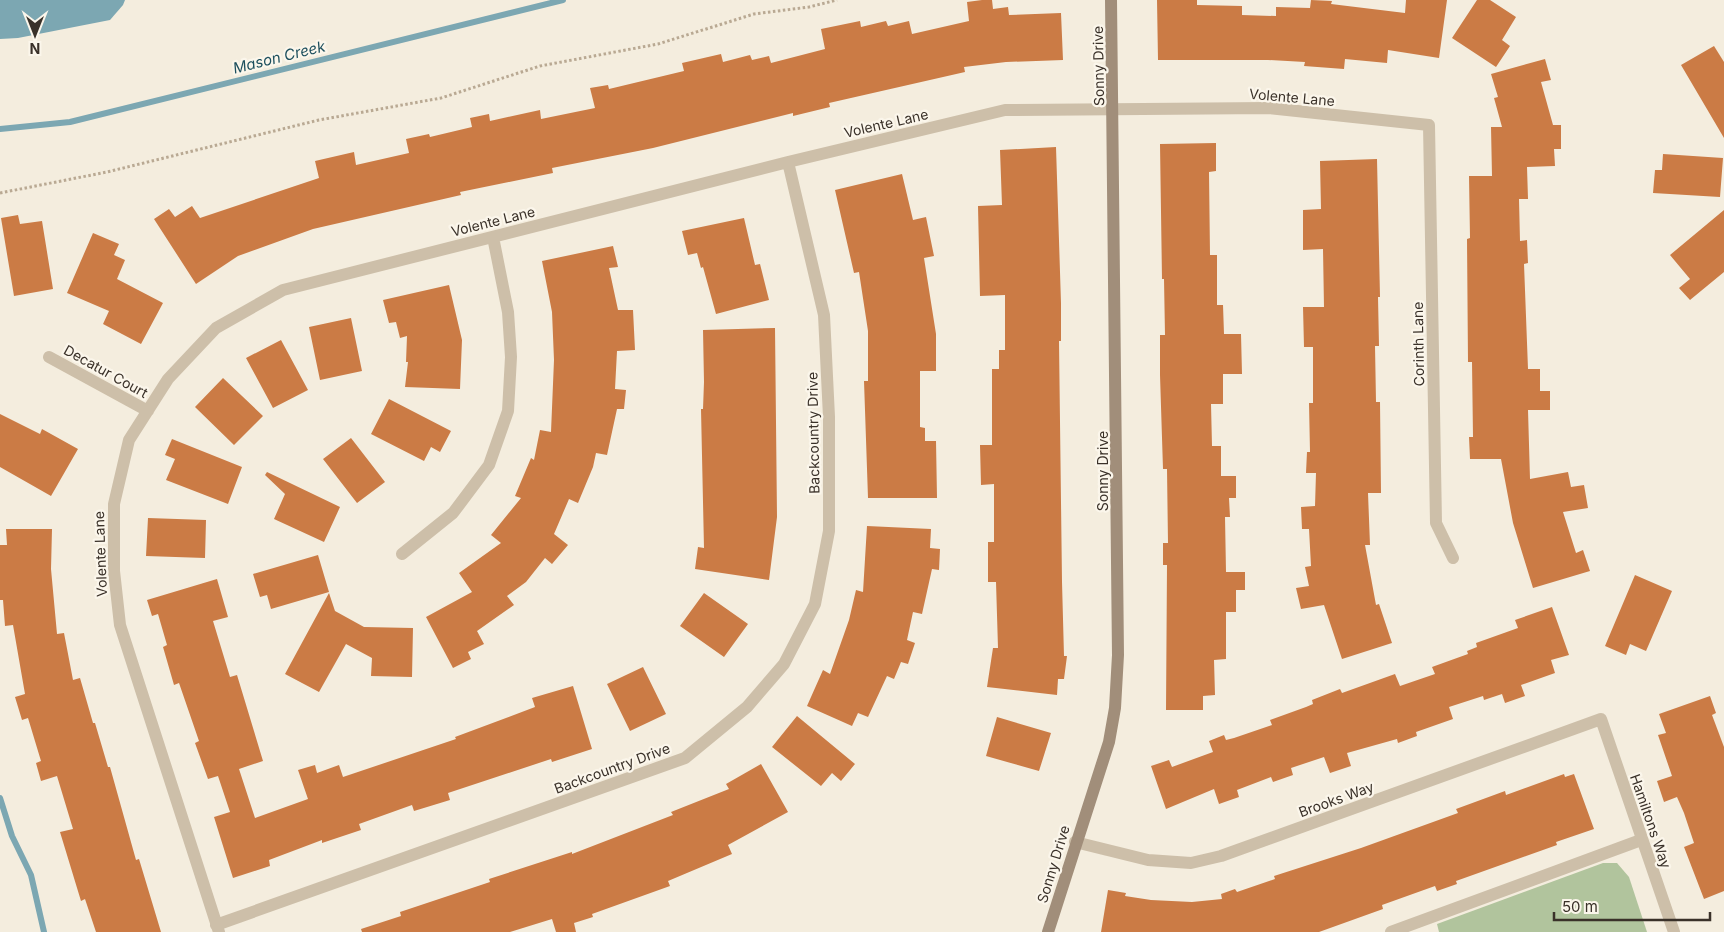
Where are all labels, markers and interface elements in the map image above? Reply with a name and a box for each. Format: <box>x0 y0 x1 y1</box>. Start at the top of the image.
north arrow <box>10 10 60 60</box>
street label: Sonny Drive <box>1089 26 1107 106</box>
water label: Mason Creek <box>231 36 328 78</box>
text: N <box>30 40 40 57</box>
street label: Volente Lane <box>1248 85 1336 109</box>
street label: Volente Lane <box>842 105 930 141</box>
street label: Volente Lane <box>449 202 537 240</box>
street label: Corinth Lane <box>1409 301 1427 387</box>
street label: Decatur Court <box>61 341 151 401</box>
street label: Backcountry Drive <box>803 372 823 494</box>
street label: Sonny Drive <box>1094 431 1111 511</box>
street label: Volente Lane <box>90 511 110 597</box>
street label: Backcountry Drive <box>552 739 672 797</box>
street label: Hamiltons Way <box>1627 772 1675 870</box>
street label: Brooks Way <box>1296 778 1376 820</box>
street label: Sonny Drive <box>1033 823 1073 905</box>
scale bar <box>1554 890 1710 922</box>
text: 50 m <box>1562 897 1598 916</box>

